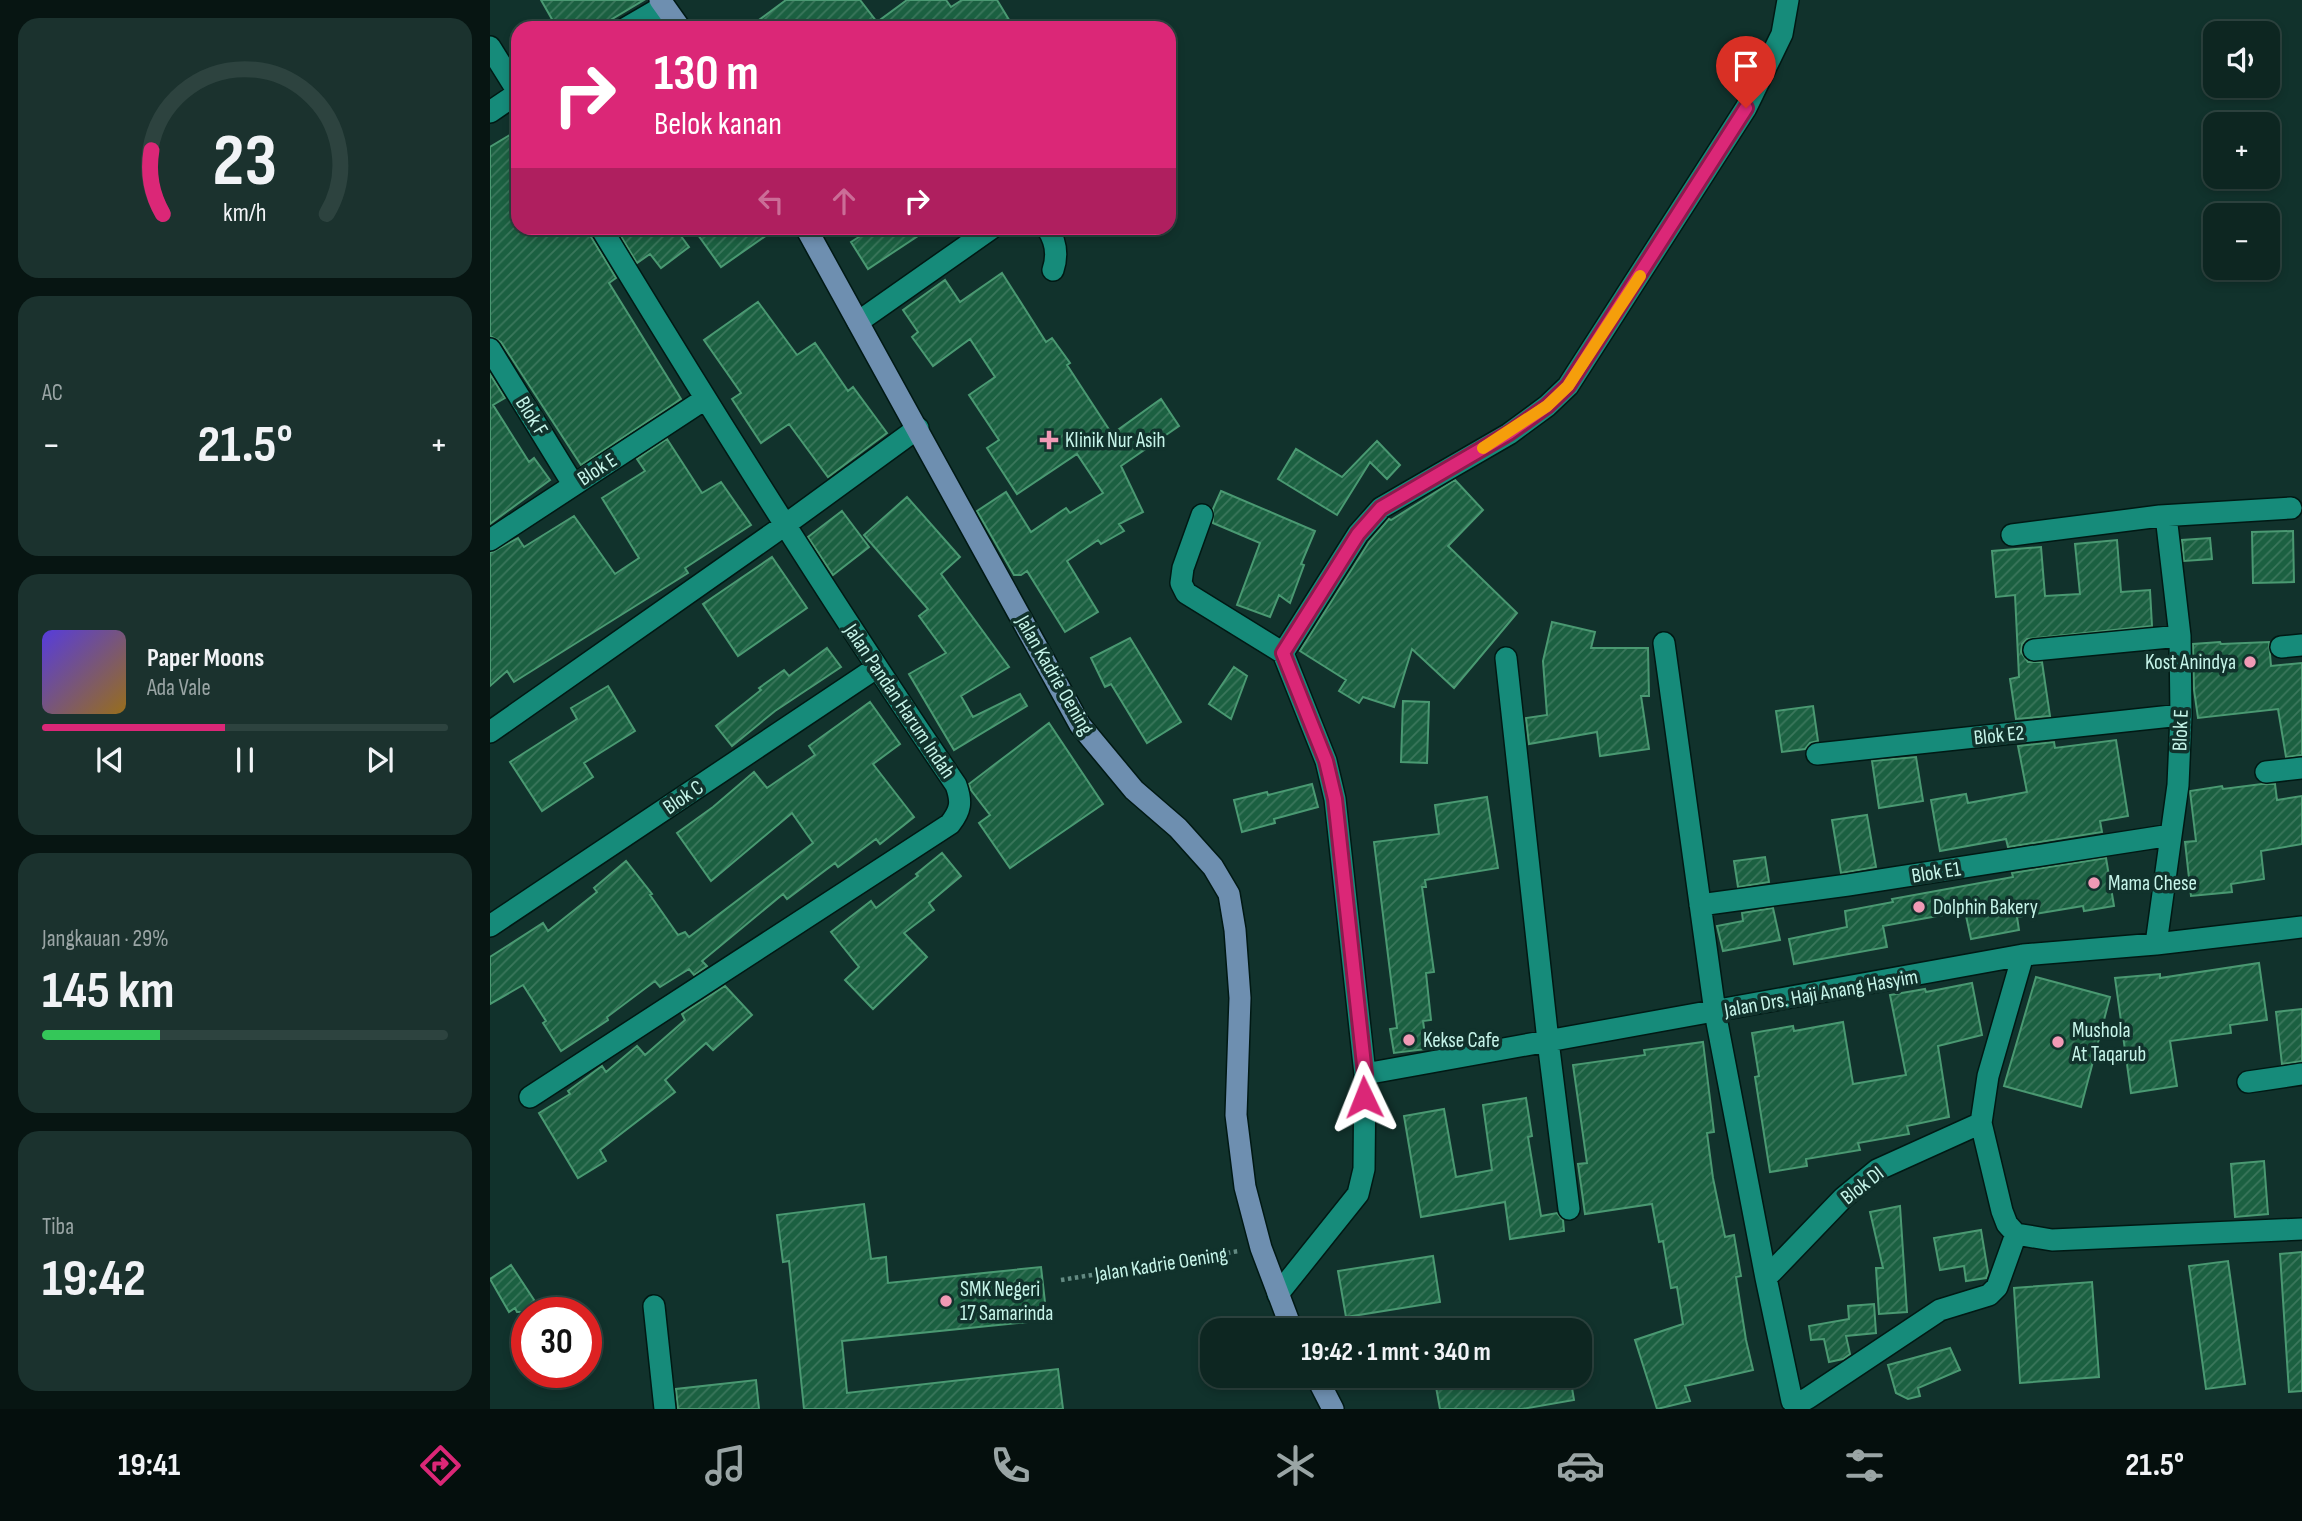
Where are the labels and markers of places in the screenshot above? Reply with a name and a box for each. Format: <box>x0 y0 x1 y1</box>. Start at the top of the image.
pin <box>1716 36 1776 108</box>
place label: Klinik Nur Asih <box>1065 428 1165 453</box>
marker: Klinik Nur Asih <box>1039 430 1059 450</box>
place label: Kost Anindya <box>2145 650 2236 675</box>
marker: Kost Anindya <box>2242 654 2258 670</box>
place label: Mama Chese <box>2108 871 2197 896</box>
marker: Mama Chese <box>2086 875 2102 891</box>
place label: Dolphin Bakery <box>1933 895 2038 920</box>
marker: Dolphin Bakery <box>1911 899 1927 915</box>
place label: Mushola At Taqarub <box>2071 1018 2146 1067</box>
place label: Kekse Cafe <box>1423 1028 1500 1053</box>
marker: Kekse Cafe <box>1401 1032 1417 1048</box>
marker: Mushola At Taqarub <box>2050 1034 2066 1050</box>
place label: SMK Negeri 17 Samarinda <box>960 1277 1053 1326</box>
marker: SMK Negeri 17 Samarinda <box>938 1293 954 1309</box>

